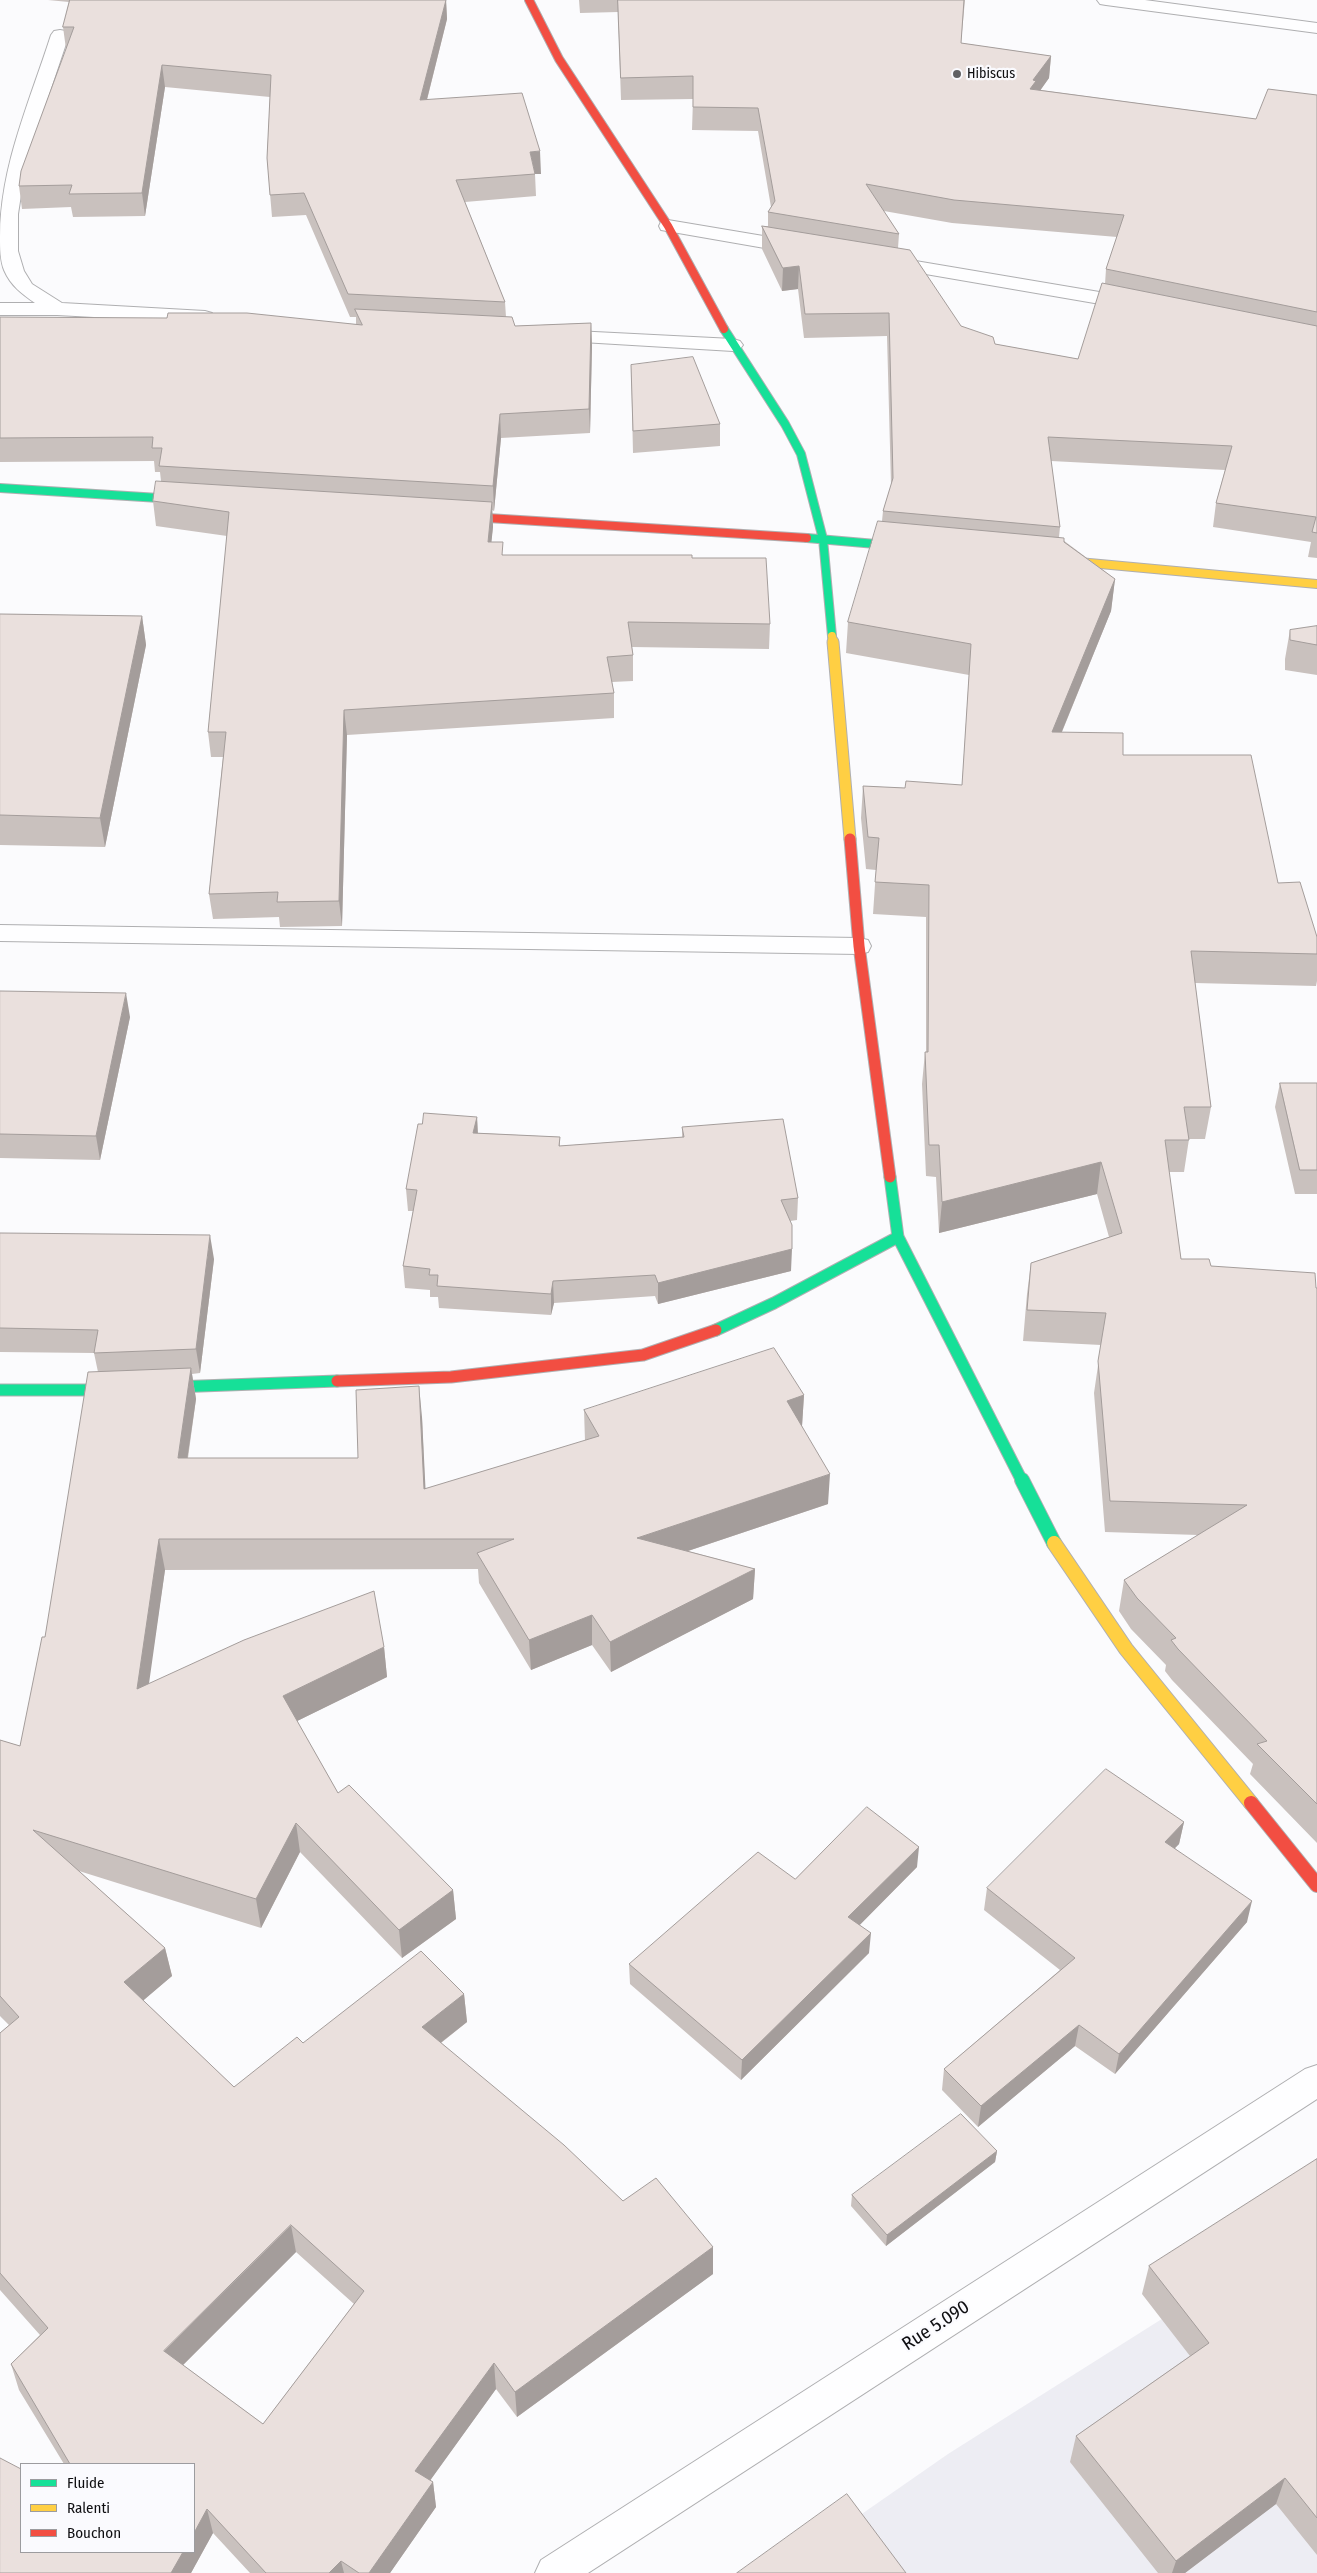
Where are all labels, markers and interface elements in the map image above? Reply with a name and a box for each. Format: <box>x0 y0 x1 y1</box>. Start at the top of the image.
place label: Hibiscus <box>967 66 1015 82</box>
marker: Hibiscus <box>951 68 963 80</box>
street label: Rue 5.090 <box>898 2296 974 2356</box>
legend <box>20 2463 195 2553</box>
text: Fluide <box>67 2474 104 2492</box>
text: Ralenti <box>67 2499 110 2517</box>
text: Bouchon <box>67 2524 121 2542</box>

